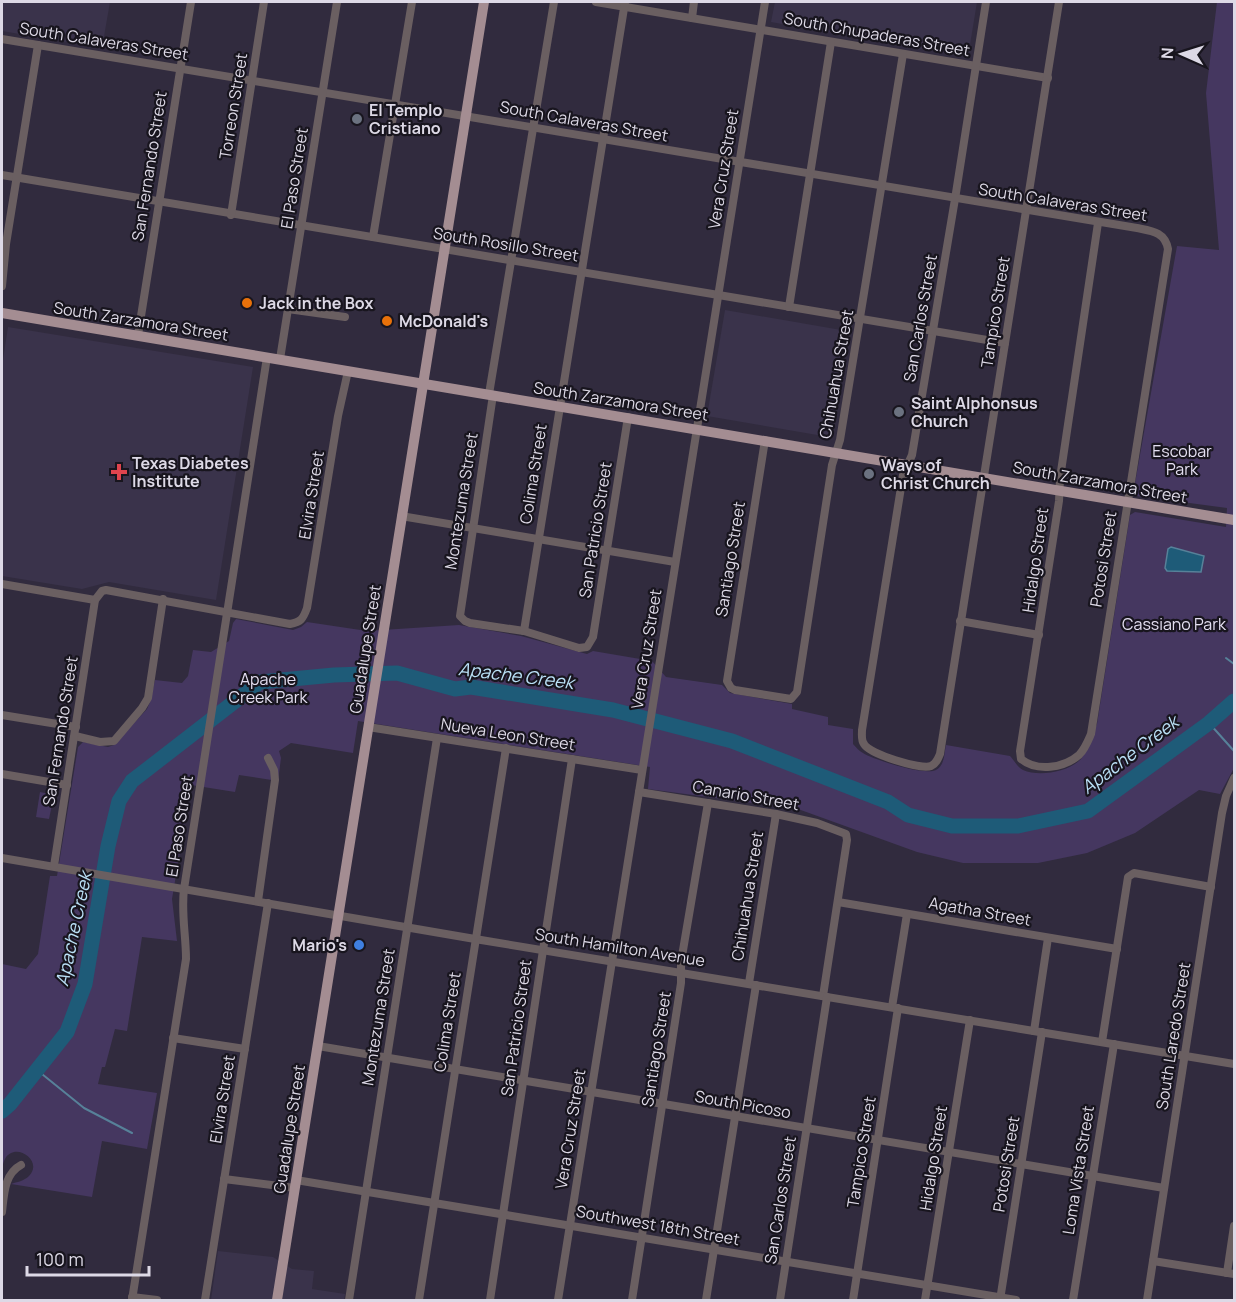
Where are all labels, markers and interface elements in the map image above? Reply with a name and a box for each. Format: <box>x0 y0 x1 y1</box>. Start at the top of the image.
street label: South Chupaderas Street <box>782 7 972 61</box>
street label: South Calaveras Street <box>18 17 190 65</box>
north arrow <box>1152 24 1212 84</box>
text: N <box>1156 47 1178 60</box>
street label: Torreon Street <box>214 51 252 161</box>
street label: San Fernando Street <box>126 90 172 242</box>
street label: South Calaveras Street <box>498 95 670 147</box>
place label: El Templo Cristiano <box>369 99 443 139</box>
street label: Vera Cruz Street <box>703 108 743 230</box>
marker: El Templo Cristiano <box>350 112 364 126</box>
street label: El Paso Street <box>275 126 313 230</box>
street label: South Calaveras Street <box>977 178 1149 226</box>
street label: South Rosillo Street <box>432 222 580 266</box>
street label: San Carlos Street <box>898 252 942 384</box>
street label: Tampico Street <box>975 255 1015 369</box>
place label: Jack in the Box <box>259 292 373 314</box>
street label: South Zarzamora Street <box>52 296 230 346</box>
marker: Jack in the Box <box>240 296 254 310</box>
street label: Chihuahua Street <box>814 308 858 440</box>
place label: McDonald's <box>399 310 488 332</box>
marker: McDonald's <box>380 314 394 328</box>
street label: South Zarzamora Street <box>532 376 710 426</box>
place label: Saint Alphonsus Church <box>911 392 1038 432</box>
marker: Saint Alphonsus Church <box>892 405 906 419</box>
street label: Colima Street <box>514 422 552 526</box>
street label: Montezuma Street <box>439 431 483 571</box>
park label: Escobar Park <box>1152 440 1212 480</box>
street label: Elvira Street <box>293 449 329 541</box>
place label: Texas Diabetes Institute <box>132 452 249 492</box>
place label: Ways of Christ Church <box>881 454 990 494</box>
street label: South Zarzamora Street <box>1011 456 1189 508</box>
street label: San Patricio Street <box>573 460 617 600</box>
marker: Texas Diabetes Institute <box>110 463 128 481</box>
marker: Ways of Christ Church <box>862 467 876 481</box>
street label: Santiago Street <box>710 500 750 618</box>
street label: Hidalgo Street <box>1017 506 1053 614</box>
street label: Potosi Street <box>1085 509 1121 609</box>
street label: Guadalupe Street <box>344 583 386 715</box>
street label: Vera Cruz Street <box>626 588 666 710</box>
park label: Cassiano Park <box>1122 613 1227 635</box>
street label: San Fernando Street <box>37 655 83 807</box>
water label: Apache Creek <box>457 656 578 694</box>
park label: Apache Creek Park <box>229 668 308 708</box>
water label: Apache Creek <box>1076 708 1185 799</box>
street label: Nueva Leon Street <box>439 713 577 755</box>
street label: El Paso Street <box>160 774 198 878</box>
street label: Canario Street <box>691 775 801 815</box>
street label: Chihuahua Street <box>726 830 768 962</box>
water label: Apache Creek <box>49 867 97 988</box>
street label: Agatha Street <box>927 891 1033 931</box>
street label: South Hamilton Avenue <box>533 923 707 971</box>
place label: Mario's <box>292 934 347 956</box>
marker: Mario's <box>352 938 366 952</box>
street label: Montezuma Street <box>356 947 400 1087</box>
street label: San Patricio Street <box>496 958 536 1098</box>
street label: South Laredo Street <box>1150 961 1196 1111</box>
street label: Colima Street <box>428 970 466 1074</box>
street label: Santiago Street <box>636 990 676 1108</box>
street label: Elvira Street <box>204 1053 240 1145</box>
street label: Guadalupe Street <box>268 1063 310 1195</box>
street label: Vera Cruz Street <box>550 1068 590 1190</box>
street label: South Picoso <box>693 1085 793 1123</box>
street label: Tampico Street <box>841 1095 881 1209</box>
street label: Hidalgo Street <box>914 1104 952 1212</box>
street label: Loma Vista Street <box>1057 1104 1099 1236</box>
street label: Potosi Street <box>988 1114 1024 1214</box>
street label: San Carlos Street <box>759 1134 801 1266</box>
street label: Southwest 18th Street <box>574 1200 742 1250</box>
scale bar <box>27 1239 148 1277</box>
text: 100 m <box>36 1247 84 1271</box>

